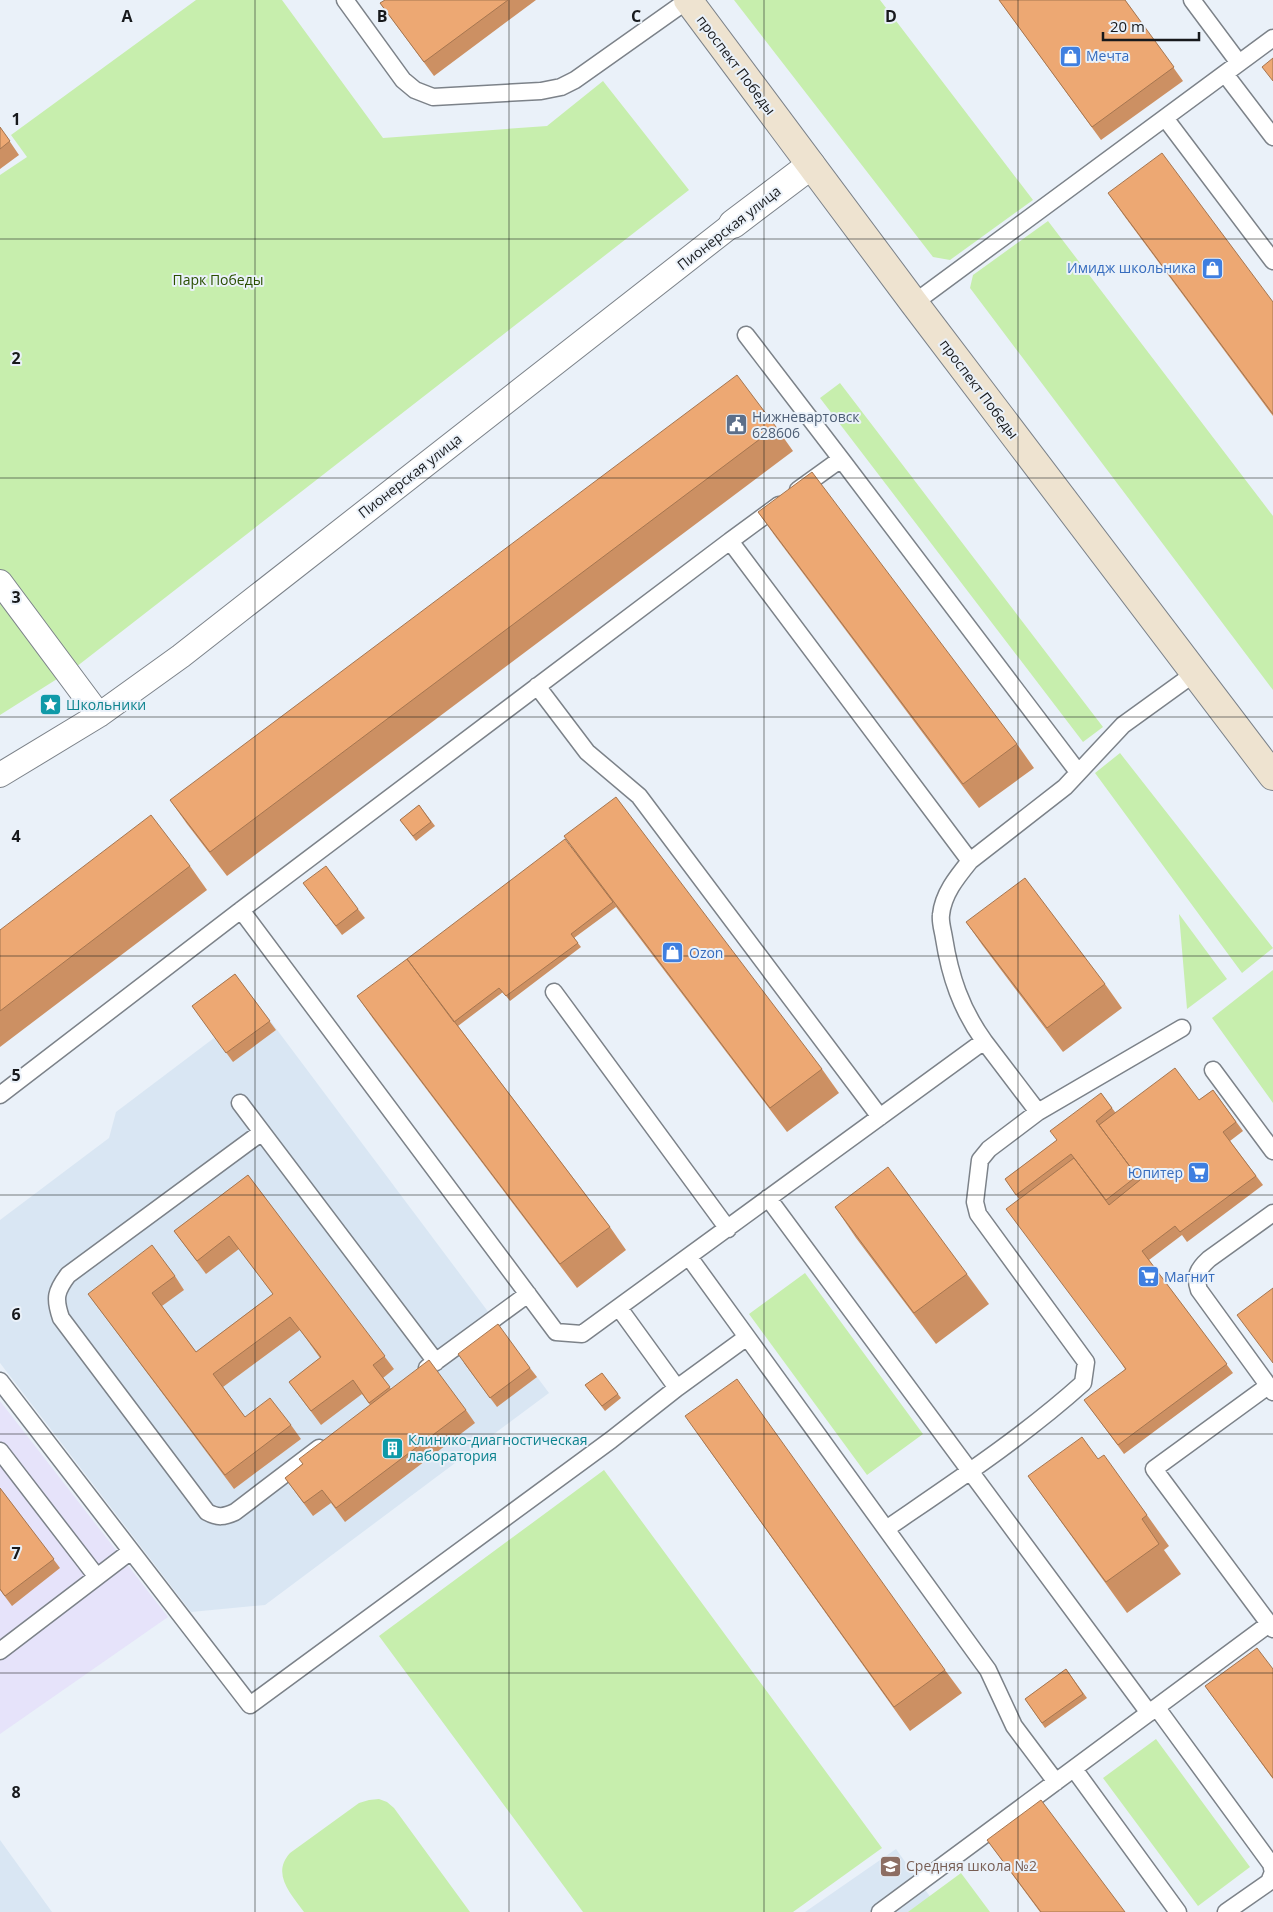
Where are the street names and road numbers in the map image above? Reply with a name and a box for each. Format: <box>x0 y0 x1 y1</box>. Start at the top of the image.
street label: проспект Победы <box>693 11 780 118</box>
street label: Пионерская улица <box>673 181 784 274</box>
street label: проспект Победы <box>936 335 1023 442</box>
street label: Пионерская улица <box>354 429 465 522</box>

